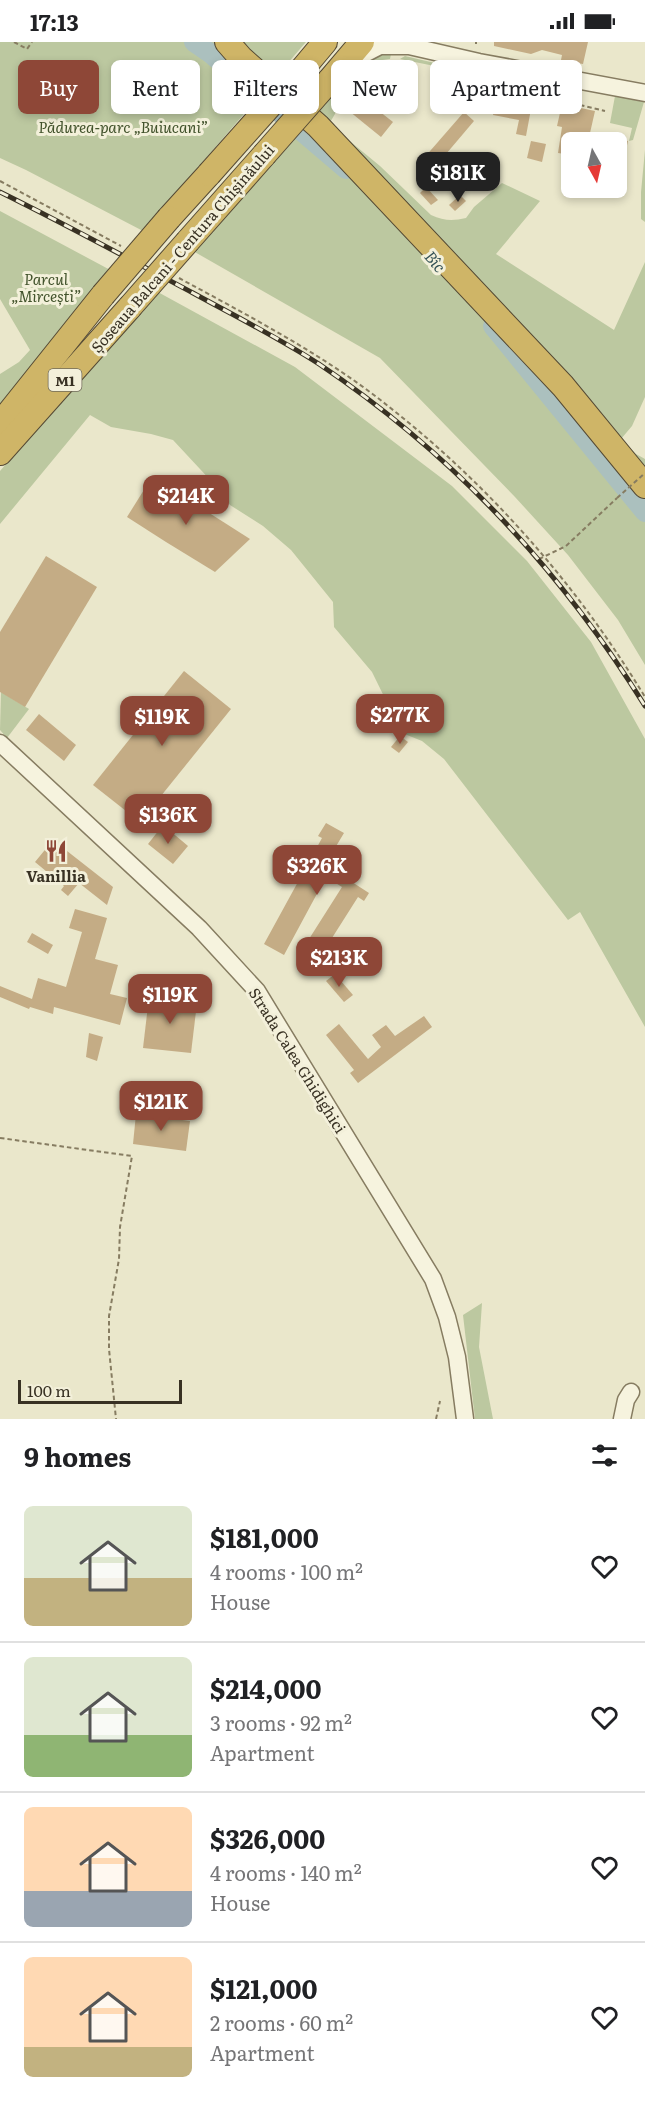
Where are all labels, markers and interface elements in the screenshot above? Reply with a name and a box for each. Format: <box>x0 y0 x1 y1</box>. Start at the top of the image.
text: 17:13 <box>30 5 79 38</box>
chip: Buy <box>18 60 99 114</box>
chip: Rent <box>111 60 200 114</box>
chip: Filters <box>212 60 319 114</box>
chip: New <box>331 60 418 114</box>
chip: Apartment <box>430 60 582 114</box>
park label: Pădurea-parc „Buiucani” <box>38 115 208 138</box>
north arrow <box>561 132 627 198</box>
map controls <box>561 132 627 198</box>
street label: Șoseaua Balcani - Centura Chișinăului <box>85 139 279 357</box>
pin: $181K <box>416 152 500 203</box>
text: $181K <box>430 156 486 186</box>
water label: Bîc <box>420 245 453 277</box>
park label: Parcul „Mircești” <box>11 267 81 307</box>
road number: M1 <box>48 369 82 391</box>
pin: $214K <box>144 475 228 526</box>
text: $214K <box>157 479 215 509</box>
pin: $277K <box>358 694 442 745</box>
pin: $119K <box>120 696 204 747</box>
text: $277K <box>370 698 430 728</box>
text: $119K <box>134 700 190 730</box>
pin: $136K <box>126 794 210 845</box>
text: $136K <box>139 798 197 828</box>
restaurant icon: Vanillia <box>43 838 69 864</box>
pin: $326K <box>275 845 359 896</box>
text: $326K <box>287 849 347 879</box>
place label: Vanillia <box>26 864 86 887</box>
pin: $213K <box>297 937 381 988</box>
text: $213K <box>310 941 368 971</box>
pin: $119K <box>128 974 212 1025</box>
text: $119K <box>142 978 198 1008</box>
street label: Strada Calea Ghidighici <box>244 983 352 1137</box>
pin: $121K <box>119 1081 203 1132</box>
text: $121K <box>134 1085 188 1115</box>
scale bar <box>18 1377 182 1404</box>
text: 100 m <box>27 1378 71 1402</box>
text: 9 homes <box>24 1436 131 1475</box>
icon: filters <box>588 1439 621 1472</box>
text: $181,000 <box>210 1517 319 1556</box>
icon: home <box>72 1530 144 1602</box>
icon: heart <box>588 1550 621 1583</box>
text: 4 rooms · 100 m² <box>210 1556 363 1586</box>
text: House <box>210 1586 270 1616</box>
text: $214,000 <box>210 1668 321 1707</box>
icon: home <box>72 1681 144 1753</box>
icon: heart <box>588 1701 621 1734</box>
text: 3 rooms · 92 m² <box>210 1707 352 1737</box>
text: Apartment <box>210 1737 315 1767</box>
text: $326,000 <box>210 1818 325 1857</box>
icon: home <box>72 1831 144 1903</box>
icon: heart <box>588 1851 621 1884</box>
text: 4 rooms · 140 m² <box>210 1857 362 1887</box>
text: House <box>210 1887 270 1917</box>
text: $121,000 <box>210 1968 317 2007</box>
icon: home <box>72 1981 144 2053</box>
icon: heart <box>588 2001 621 2034</box>
text: 2 rooms · 60 m² <box>210 2007 353 2037</box>
text: Apartment <box>210 2037 315 2067</box>

